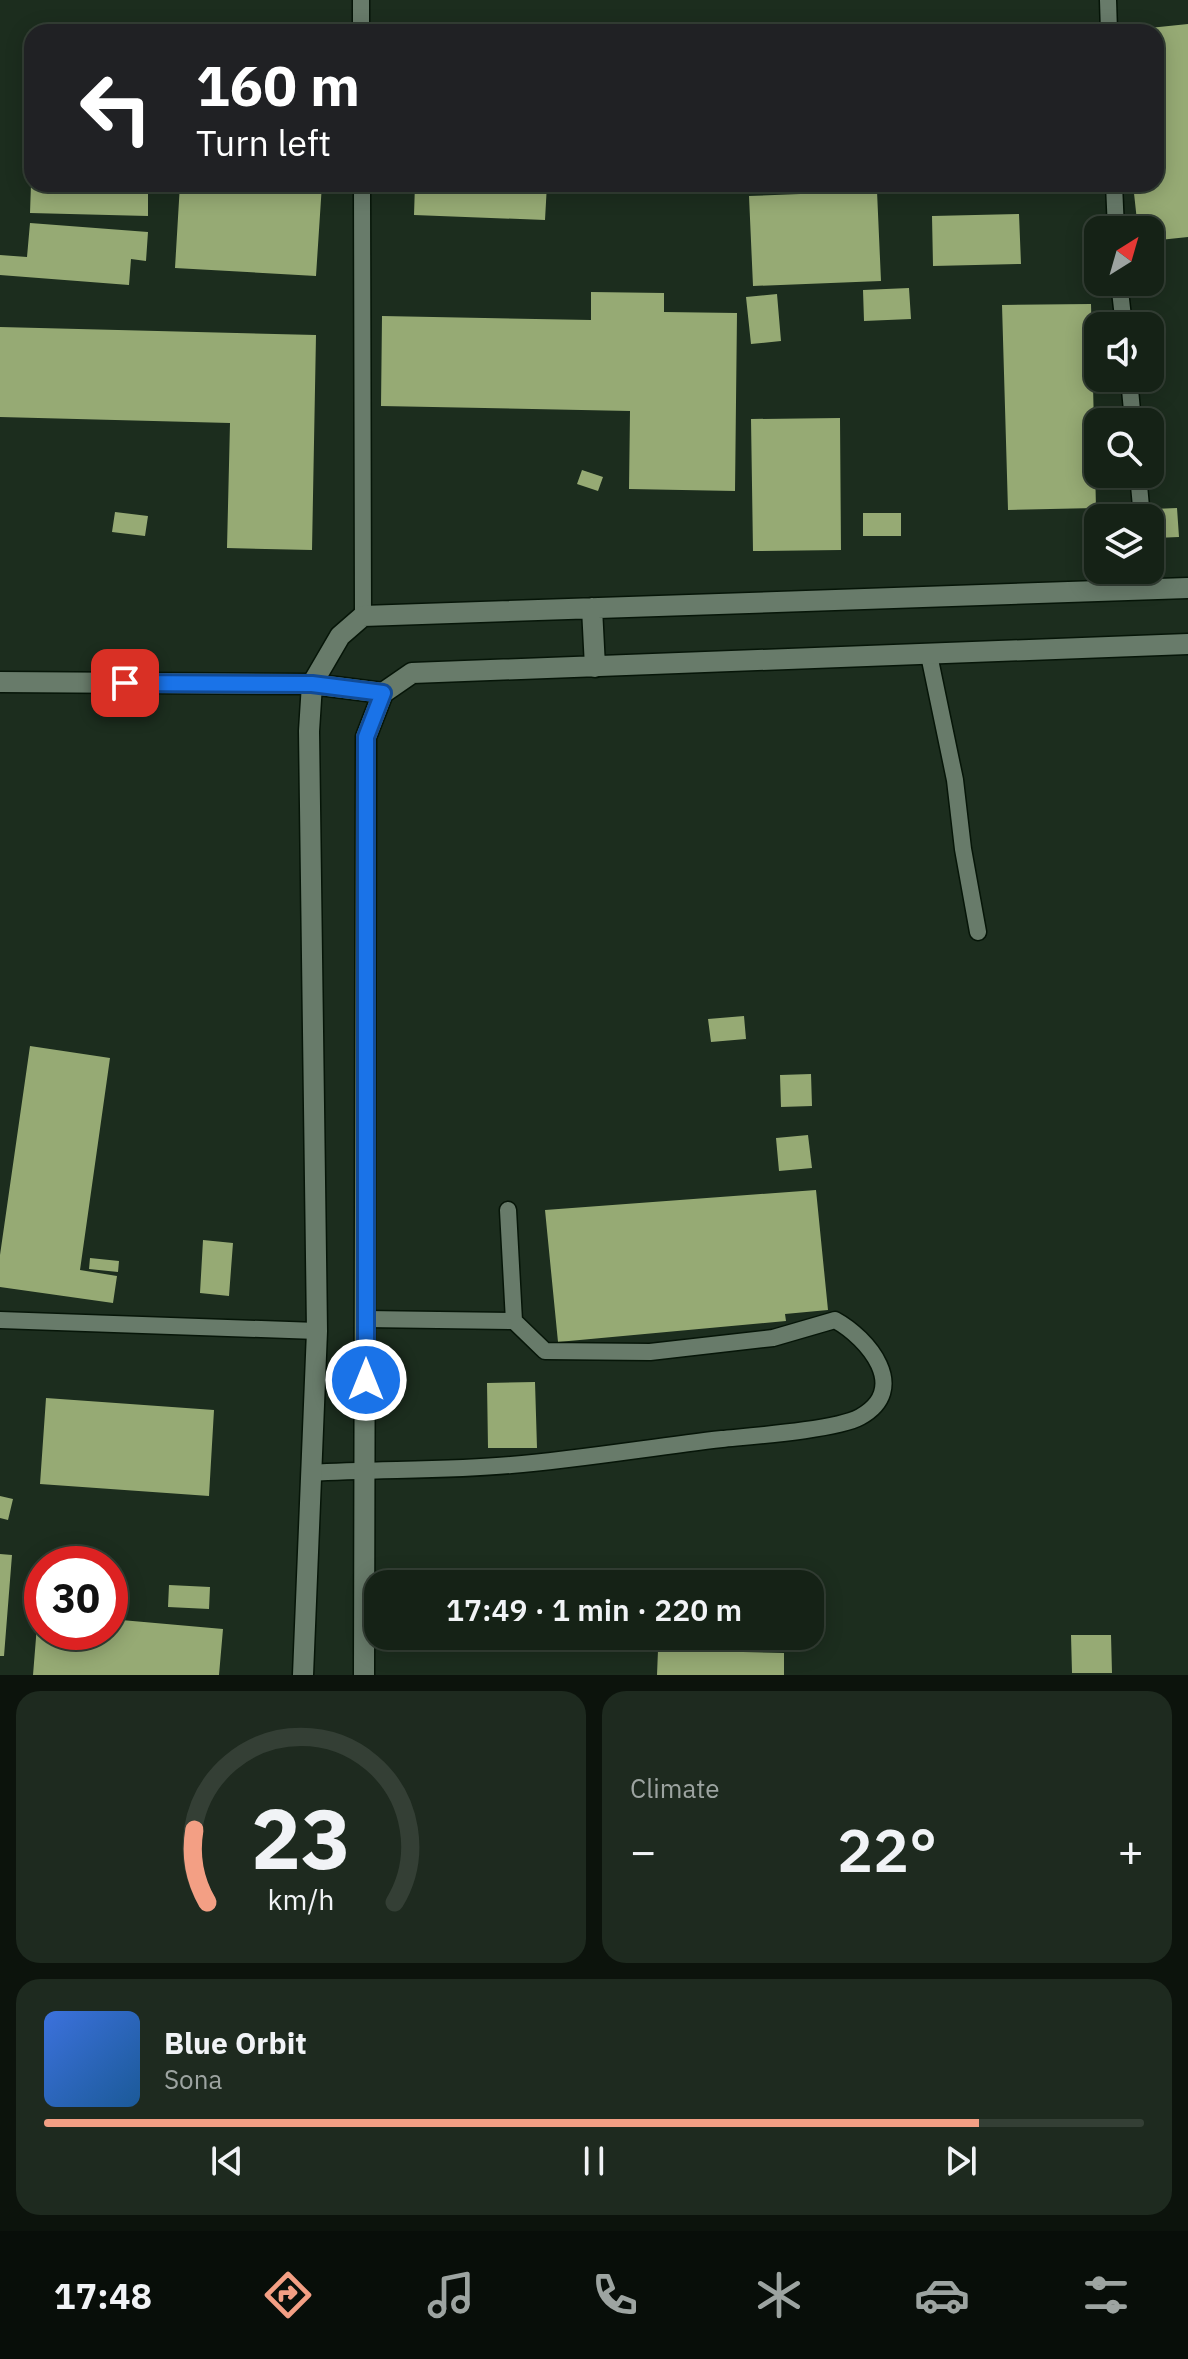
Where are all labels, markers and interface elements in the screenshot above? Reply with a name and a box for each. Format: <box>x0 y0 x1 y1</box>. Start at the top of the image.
text: 160 m <box>196 49 360 121</box>
icon: left <box>64 56 168 160</box>
text: Turn left <box>196 119 331 166</box>
north arrow <box>1084 216 1164 296</box>
map controls <box>1084 216 1164 584</box>
button: sound <box>1084 312 1164 392</box>
button: search <box>1084 408 1164 488</box>
button: layers <box>1084 504 1164 584</box>
pin <box>91 649 159 717</box>
icon: arrive <box>103 661 147 705</box>
position arrow <box>324 1338 408 1422</box>
speed limit sign: 30 <box>24 1546 128 1650</box>
text: 17:49 · 1 min · 220 m <box>446 1590 742 1629</box>
text: Climate <box>630 1771 720 1805</box>
text: 23 <box>251 1784 351 1892</box>
text: 22° <box>837 1810 937 1889</box>
text: − <box>630 1822 656 1879</box>
text: + <box>1118 1822 1144 1879</box>
text: km/h <box>267 1881 335 1918</box>
text: Blue Orbit <box>164 2023 307 2062</box>
text: Sona <box>164 2062 222 2096</box>
icon: previous <box>205 2139 249 2183</box>
icon: pause <box>572 2139 616 2183</box>
icon: next <box>939 2139 983 2183</box>
icon: directions <box>260 2267 316 2323</box>
icon: music <box>423 2267 479 2323</box>
icon: phone <box>587 2267 643 2323</box>
icon: climate <box>751 2267 807 2323</box>
icon: car <box>914 2267 970 2323</box>
icon: filters <box>1078 2267 1134 2323</box>
text: 17:48 <box>54 2272 152 2319</box>

